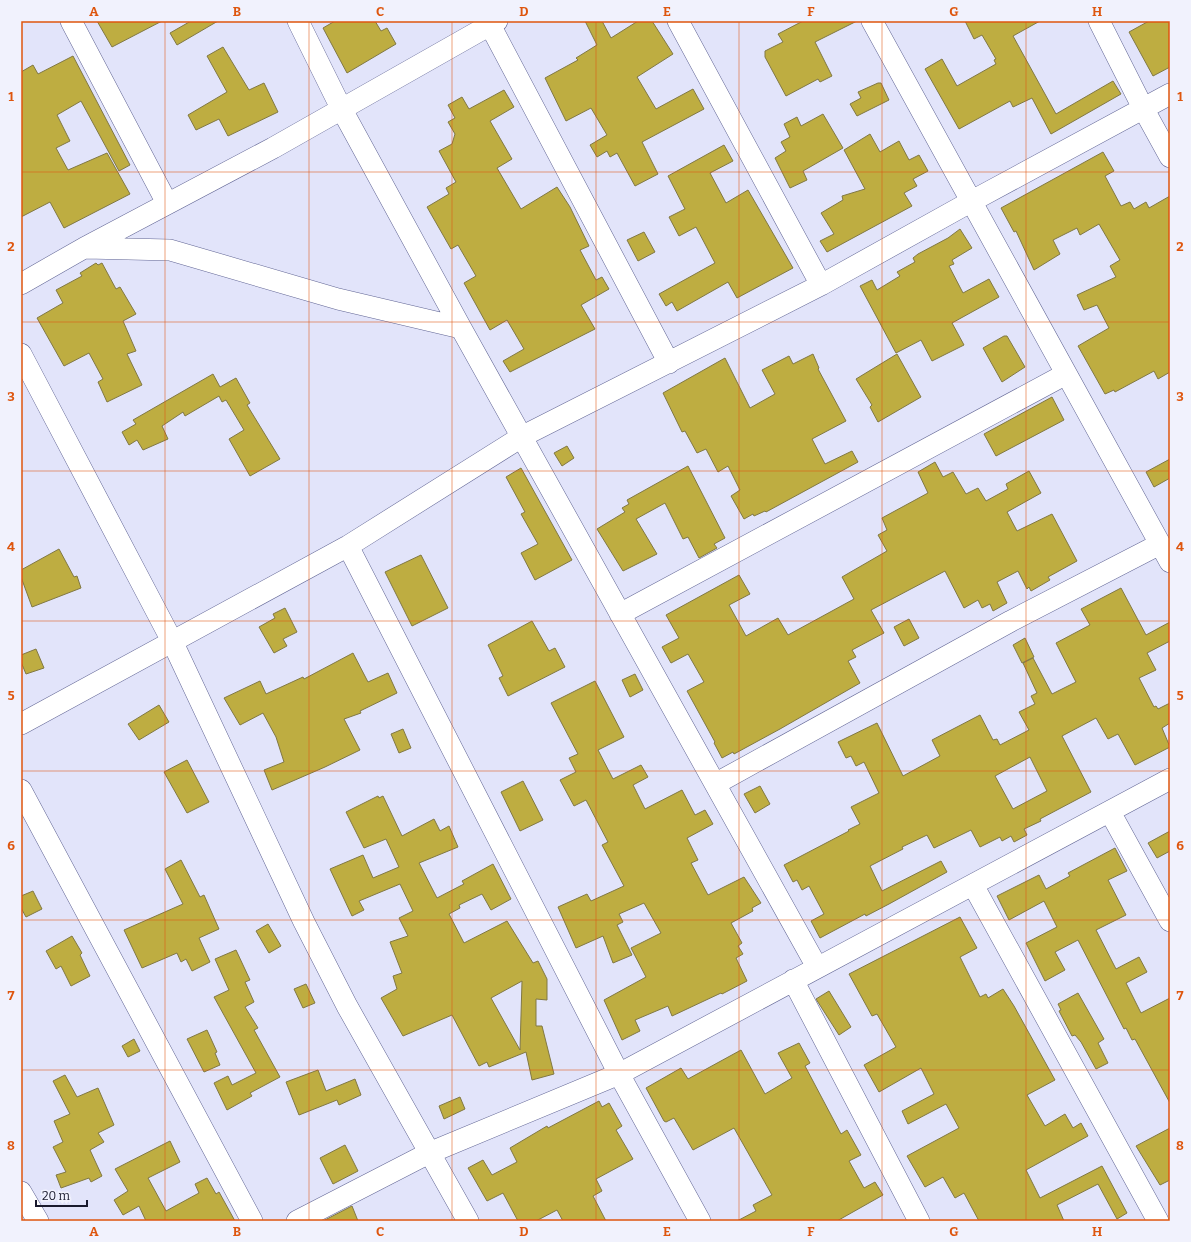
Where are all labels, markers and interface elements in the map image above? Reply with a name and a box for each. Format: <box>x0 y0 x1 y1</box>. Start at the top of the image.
text: A <box>89 4 99 19</box>
text: B <box>233 4 241 19</box>
text: C <box>376 4 384 19</box>
text: D <box>519 4 529 19</box>
text: E <box>663 4 671 19</box>
text: F <box>807 4 815 19</box>
text: G <box>949 4 959 19</box>
text: H <box>1092 4 1102 19</box>
text: 1 <box>8 89 14 104</box>
text: 1 <box>1177 89 1183 104</box>
text: 2 <box>7 239 15 254</box>
text: 2 <box>1176 239 1184 254</box>
text: 3 <box>7 389 15 404</box>
text: 3 <box>1176 389 1184 404</box>
text: 4 <box>7 539 15 554</box>
text: 4 <box>1176 539 1184 554</box>
text: 5 <box>7 688 15 703</box>
text: 5 <box>1176 688 1184 703</box>
text: 6 <box>7 838 15 853</box>
text: 6 <box>1176 838 1184 853</box>
text: 7 <box>8 988 15 1003</box>
text: 7 <box>1177 988 1184 1003</box>
text: 8 <box>7 1138 15 1153</box>
text: 8 <box>1176 1138 1184 1153</box>
scale bar <box>36 1182 87 1208</box>
text: 20 m <box>42 1189 71 1203</box>
text: A <box>89 1224 99 1239</box>
text: B <box>233 1224 241 1239</box>
text: C <box>376 1224 384 1239</box>
text: D <box>519 1224 529 1239</box>
text: E <box>663 1224 671 1239</box>
text: F <box>807 1224 815 1239</box>
text: G <box>949 1224 959 1239</box>
text: H <box>1092 1224 1102 1239</box>

